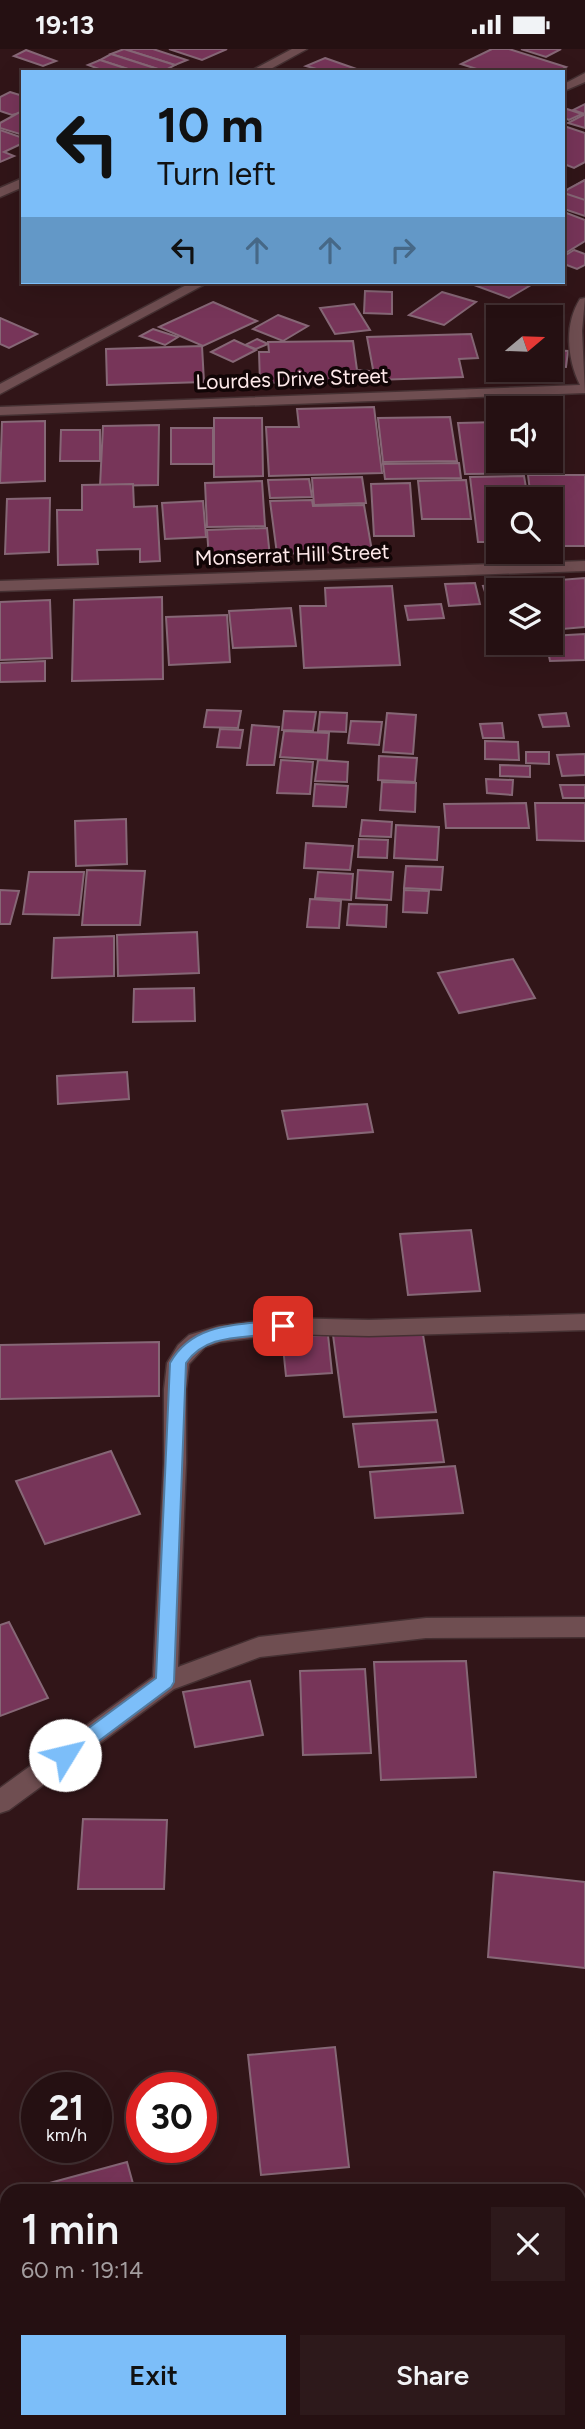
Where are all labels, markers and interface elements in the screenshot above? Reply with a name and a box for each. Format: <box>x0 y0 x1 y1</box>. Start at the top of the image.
text: 19:13 <box>35 9 94 41</box>
text: 10 m <box>157 95 264 154</box>
icon: left <box>42 98 133 189</box>
text: Turn left <box>157 155 276 193</box>
icon: left <box>165 231 203 269</box>
icon: ahead <box>238 231 276 269</box>
icon: ahead <box>311 231 349 269</box>
icon: right <box>384 231 422 269</box>
north arrow <box>486 305 564 381</box>
map controls <box>486 305 563 655</box>
street label: Lourdes Drive Street <box>195 363 389 394</box>
button: sound <box>486 396 563 473</box>
button: search <box>486 487 563 564</box>
street label: Monserrat Hill Street <box>194 539 390 570</box>
button: layers <box>486 578 563 655</box>
pin <box>253 1296 313 1356</box>
icon: arrive <box>264 1307 302 1345</box>
position arrow <box>28 1718 102 1792</box>
speed limit sign: 30 <box>126 2072 217 2163</box>
text: 21 <box>49 2087 84 2129</box>
text: km/h <box>46 2124 87 2146</box>
text: 1 min <box>21 2204 119 2255</box>
button: close <box>491 2207 565 2281</box>
text: 60 m · 19:14 <box>21 2256 143 2284</box>
button: Exit <box>21 2335 286 2415</box>
button: Share <box>300 2335 565 2415</box>

